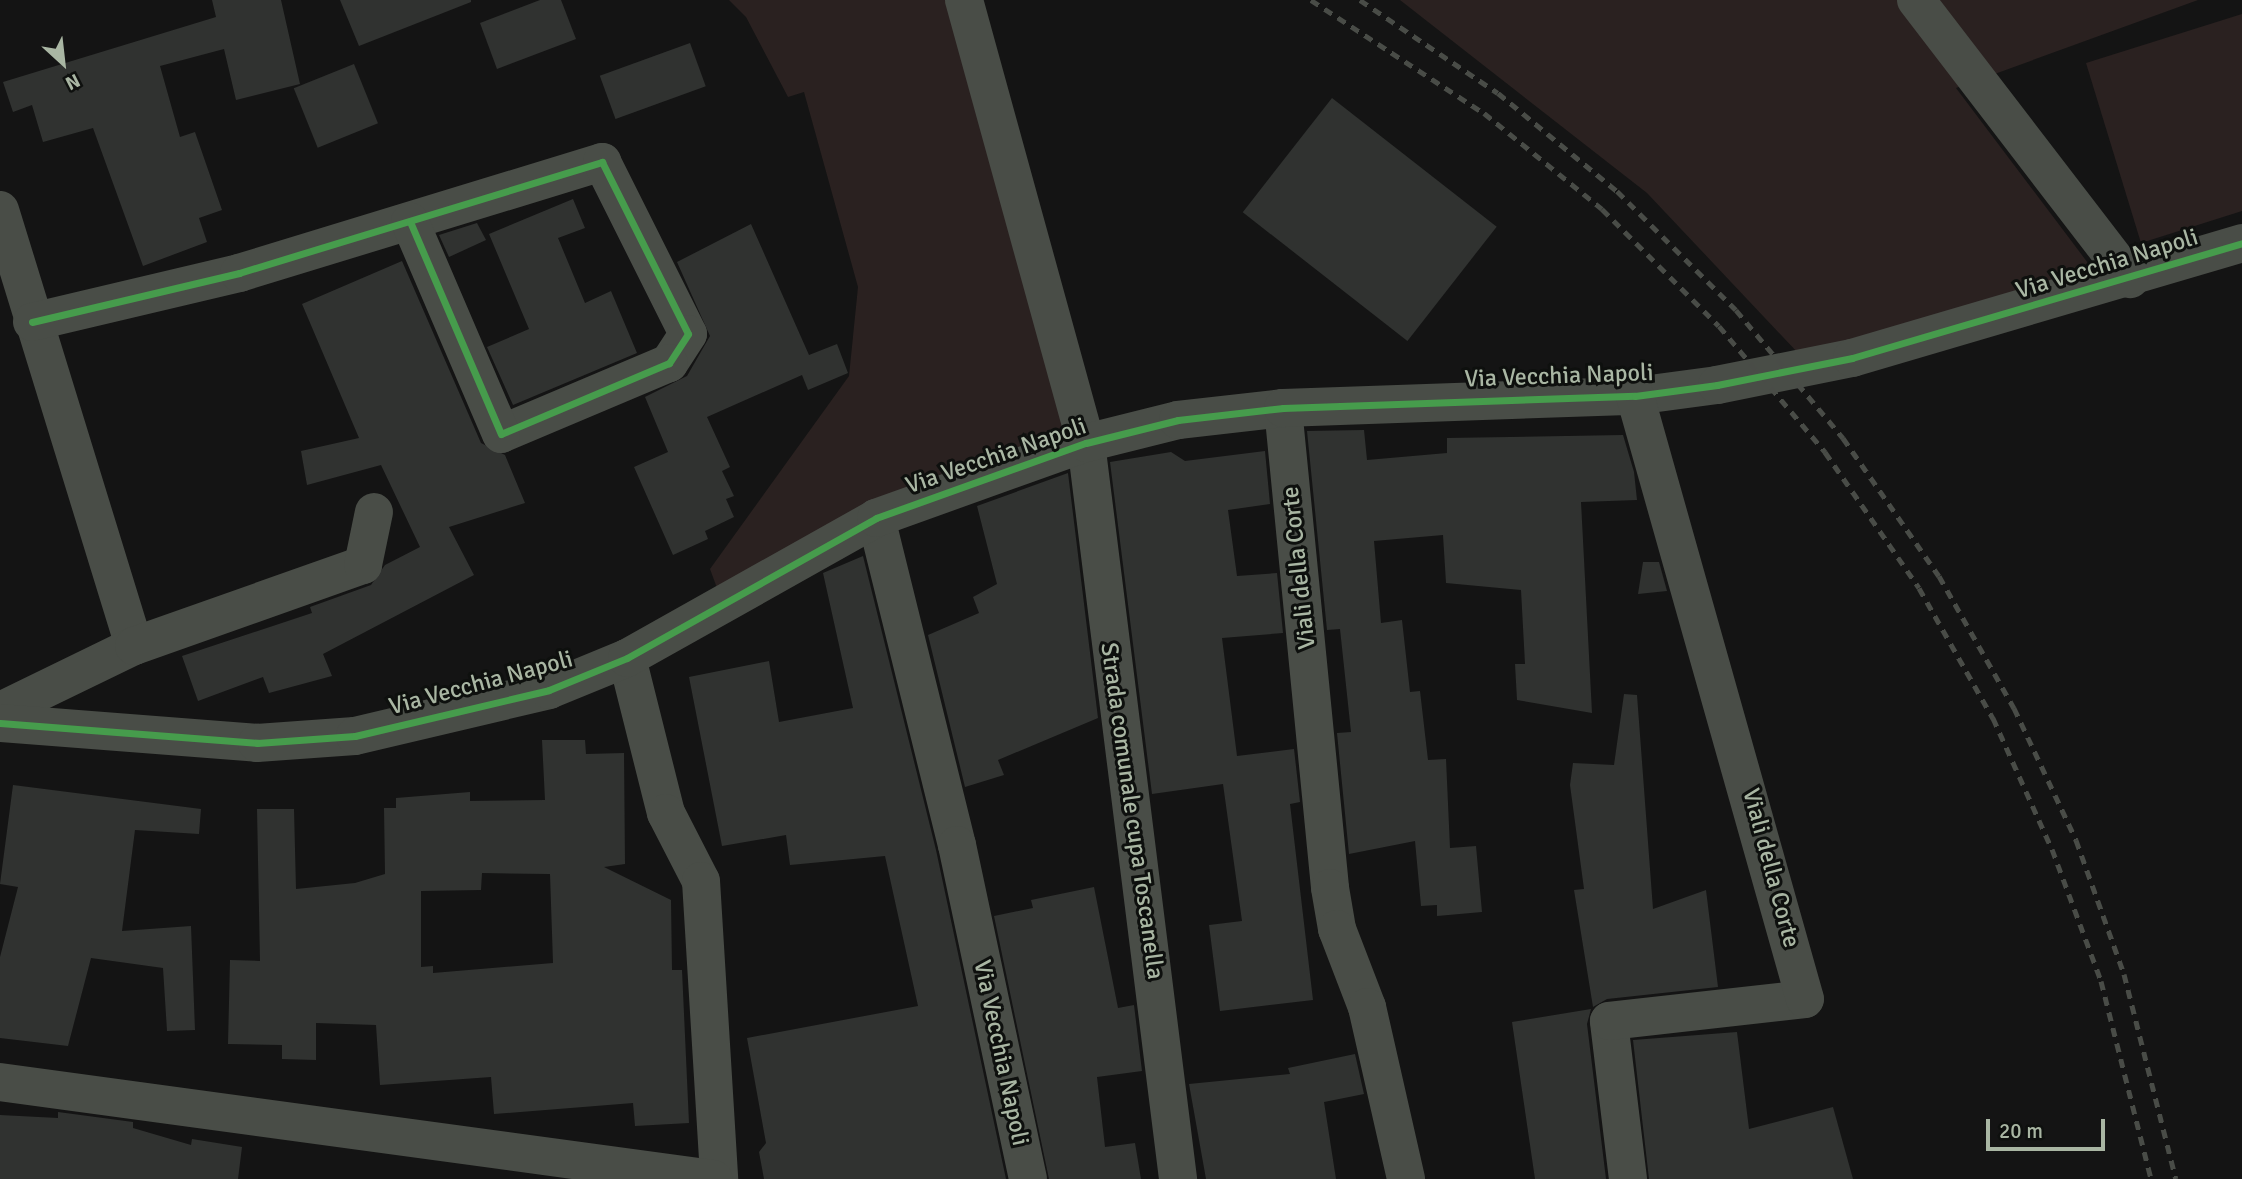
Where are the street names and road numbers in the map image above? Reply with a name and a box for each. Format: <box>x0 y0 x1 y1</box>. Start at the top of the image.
street label: Via Vecchia Napoli <box>2012 223 2202 305</box>
street label: Via Vecchia Napoli <box>1464 358 1654 394</box>
street label: Via Vecchia Napoli <box>902 412 1090 500</box>
street label: Viali della Corte <box>1276 485 1322 651</box>
street label: Strada comunale cupa Toscanella <box>1094 641 1170 981</box>
street label: Via Vecchia Napoli <box>386 645 576 721</box>
street label: Viali della Corte <box>1736 785 1806 951</box>
street label: Via Vecchia Napoli <box>967 958 1035 1148</box>

